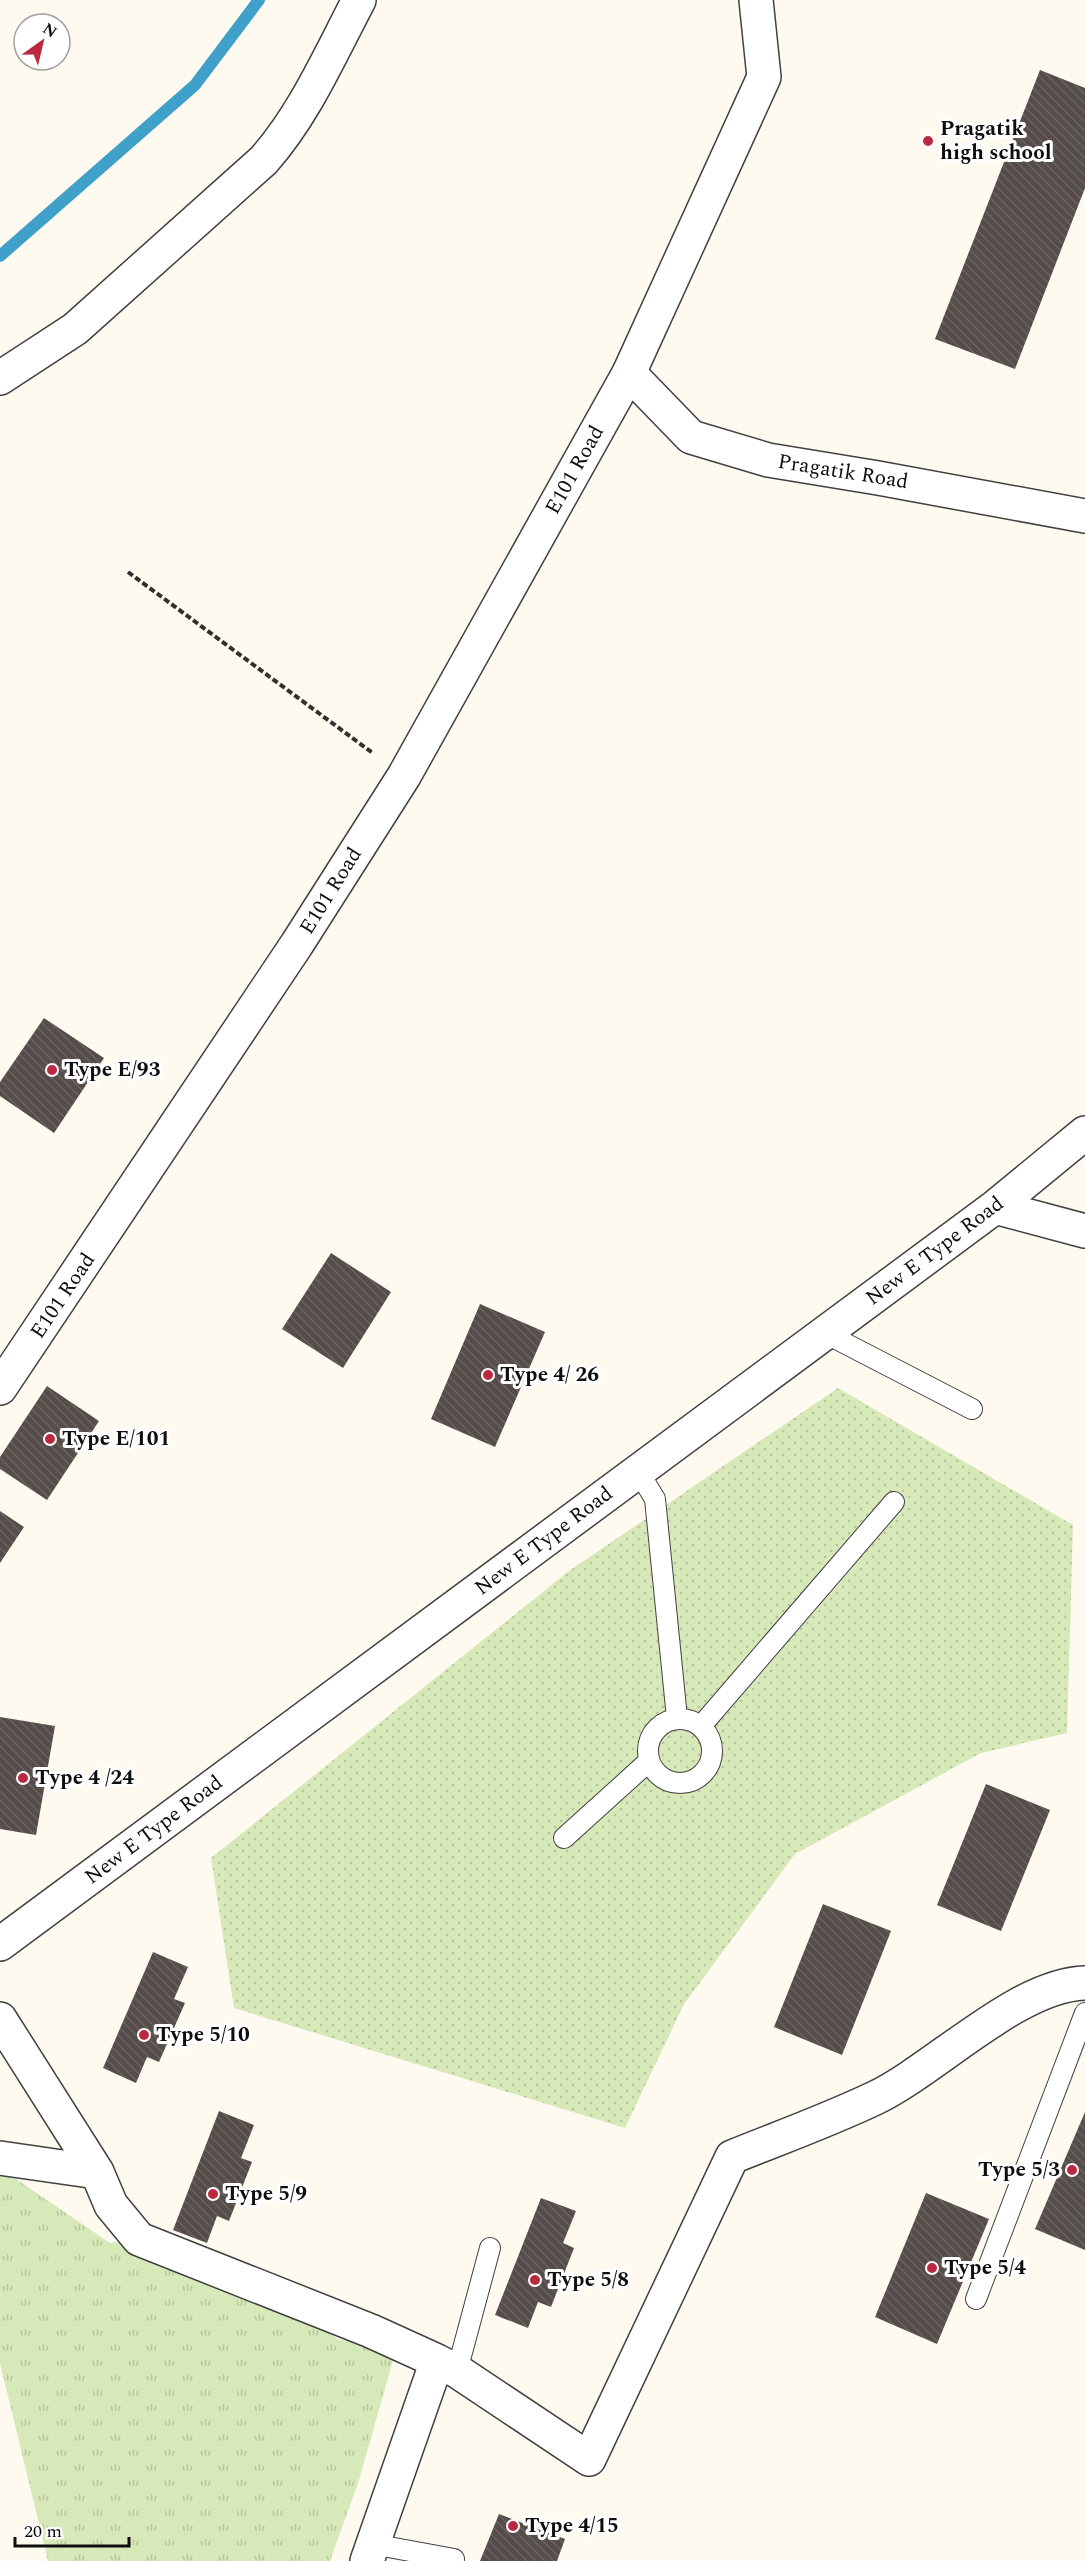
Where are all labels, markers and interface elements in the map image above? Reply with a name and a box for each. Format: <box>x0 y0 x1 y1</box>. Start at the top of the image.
north arrow <box>12 12 72 72</box>
text: N <box>38 17 62 44</box>
place label: Pragatik high school <box>940 113 1052 169</box>
marker: Pragatik high school <box>921 134 935 148</box>
street label: E101 Road <box>537 419 613 521</box>
street label: Pragatik Road <box>775 446 911 498</box>
street label: E101 Road <box>292 841 370 941</box>
place label: Type E/93 <box>64 1054 161 1086</box>
marker: Type E/93 <box>45 1063 59 1077</box>
street label: New E Type Road <box>859 1188 1011 1314</box>
street label: E101 Road <box>22 1247 104 1345</box>
place label: Type 4/ 26 <box>500 1359 599 1391</box>
marker: Type 4/ 26 <box>481 1368 495 1382</box>
place label: Type E/101 <box>62 1423 170 1455</box>
marker: Type E/101 <box>43 1432 57 1446</box>
street label: New E Type Road <box>468 1478 620 1604</box>
place label: Type 4 /24 <box>35 1762 134 1794</box>
street label: New E Type Road <box>78 1767 230 1893</box>
marker: Type 4 /24 <box>16 1771 30 1785</box>
place label: Type 5/10 <box>156 2019 250 2051</box>
marker: Type 5/10 <box>137 2028 151 2042</box>
place label: Type 5/3 <box>978 2154 1060 2186</box>
marker: Type 5/3 <box>1065 2163 1079 2177</box>
place label: Type 5/9 <box>225 2178 307 2210</box>
marker: Type 5/9 <box>206 2187 220 2201</box>
place label: Type 5/4 <box>944 2252 1026 2284</box>
marker: Type 5/4 <box>925 2261 939 2275</box>
place label: Type 5/8 <box>547 2264 629 2296</box>
marker: Type 5/8 <box>528 2273 542 2287</box>
scale bar <box>15 2510 129 2548</box>
place label: Type 4/15 <box>525 2510 619 2542</box>
text: 20 m <box>24 2518 62 2545</box>
marker: Type 4/15 <box>506 2519 520 2533</box>

